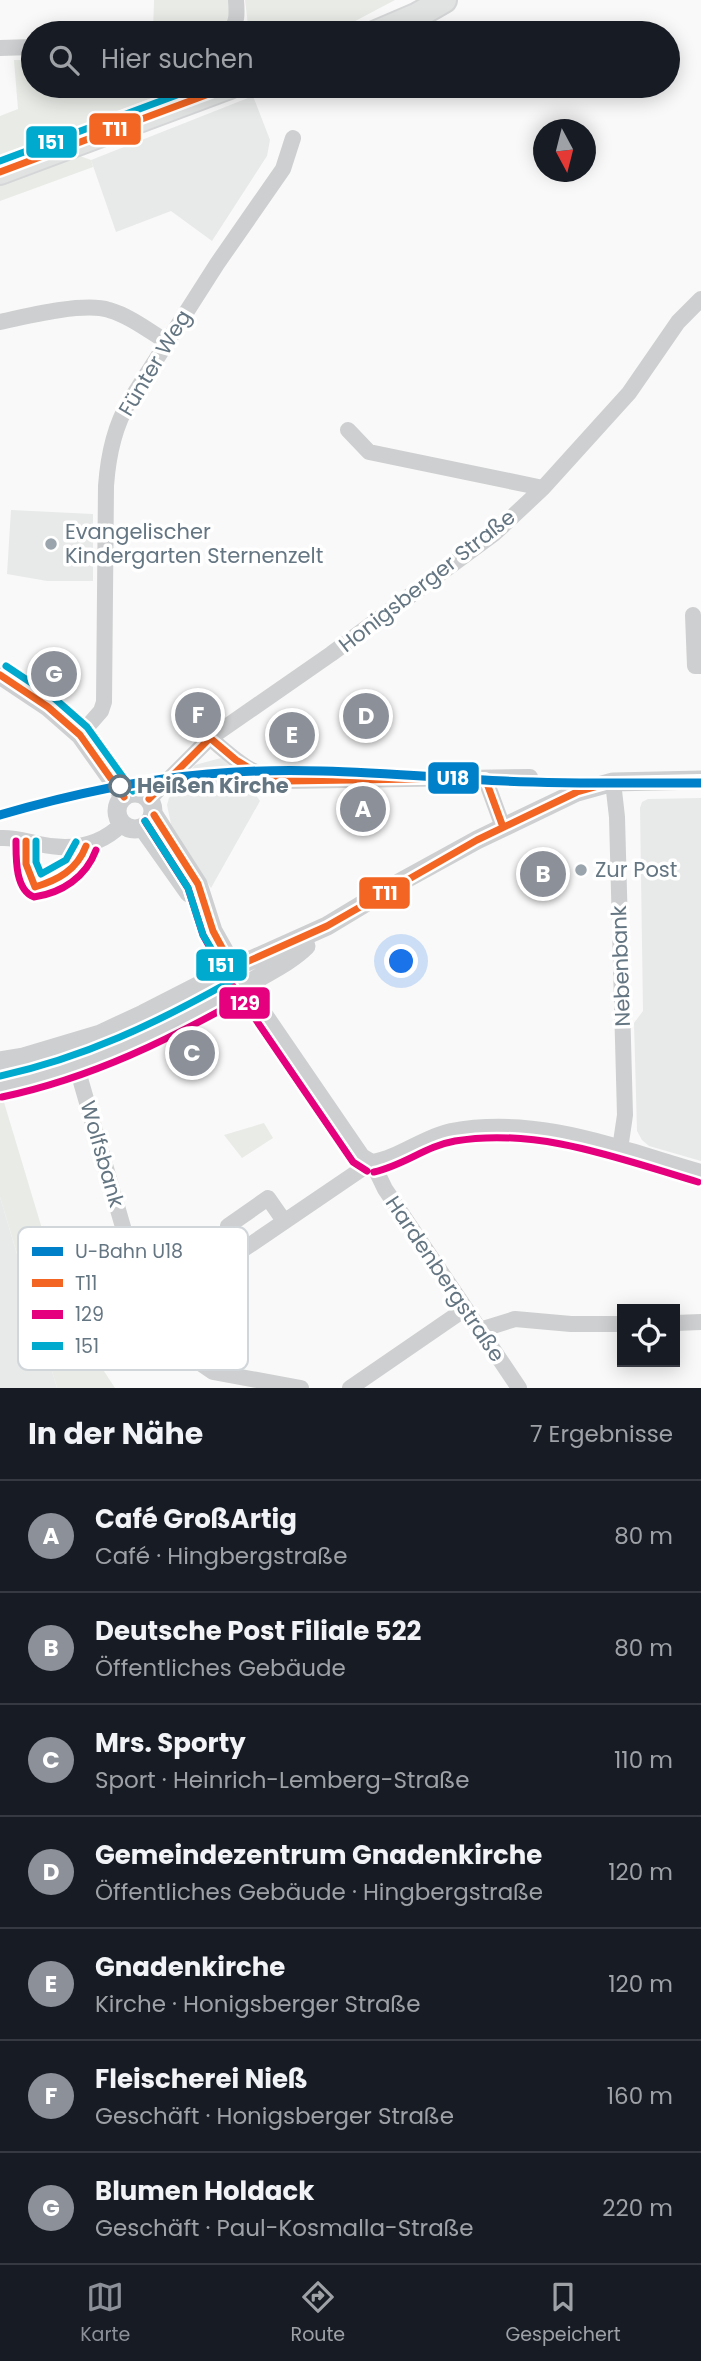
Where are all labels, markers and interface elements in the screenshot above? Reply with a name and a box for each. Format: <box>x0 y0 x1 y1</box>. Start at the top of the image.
search box <box>21 21 680 98</box>
icon: search <box>45 41 83 79</box>
text: Hier suchen <box>101 41 254 77</box>
line badge: T11 <box>88 112 142 146</box>
text: T11 <box>102 116 128 143</box>
north arrow <box>533 119 596 182</box>
line badge: 151 <box>25 125 78 159</box>
text: 151 <box>38 129 64 156</box>
street label: Fünter Weg <box>111 304 198 421</box>
street label: Honigsberger Straße <box>332 502 521 659</box>
place label: Evangelischer Kindergarten Sternenzelt <box>65 517 323 570</box>
marker: Evangelischer Kindergarten Sternenzelt <box>43 536 59 552</box>
pin: G <box>31 648 77 700</box>
pin: F <box>175 689 221 741</box>
pin: D <box>343 690 389 742</box>
pin: E <box>269 709 315 761</box>
line badge: U18 <box>427 761 480 795</box>
text: U18 <box>437 765 469 792</box>
place label: Heißen Kirche <box>137 771 289 800</box>
marker: Heißen Kirche <box>109 775 131 797</box>
pin: A <box>340 783 386 835</box>
pin: B <box>520 848 566 900</box>
place label: Zur Post <box>595 855 677 884</box>
marker: Zur Post <box>573 862 589 878</box>
line badge: T11 <box>358 876 411 910</box>
text: T11 <box>372 880 398 907</box>
street label: Nebenbank <box>604 905 637 1027</box>
your location <box>384 944 418 978</box>
line badge: 151 <box>195 948 248 982</box>
text: 151 <box>208 952 234 979</box>
line badge: 129 <box>218 986 271 1020</box>
text: 129 <box>230 990 260 1017</box>
pin: C <box>169 1027 215 1079</box>
street label: Wolfsbank <box>73 1097 132 1211</box>
street label: Hardenbergstraße <box>379 1190 512 1367</box>
legend <box>18 1227 248 1370</box>
text: U-Bahn U18 <box>75 1238 183 1265</box>
text: T11 <box>75 1270 97 1297</box>
text: 129 <box>75 1301 104 1328</box>
map controls <box>617 1304 680 1367</box>
button: locate <box>617 1304 680 1367</box>
text: 151 <box>75 1333 99 1360</box>
text: In der Nähe <box>28 1412 203 1455</box>
text: 7 Ergebnisse <box>530 1418 673 1450</box>
text: Café GroßArtig <box>95 1501 297 1537</box>
text: A <box>43 1520 59 1552</box>
text: 80 m <box>614 1520 673 1552</box>
text: Café · Hingbergstraße <box>95 1540 348 1572</box>
text: Deutsche Post Filiale 522 <box>95 1613 421 1649</box>
text: B <box>43 1632 59 1664</box>
text: 80 m <box>614 1632 673 1664</box>
text: Öffentliches Gebäude <box>95 1652 346 1684</box>
text: Mrs. Sporty <box>95 1725 246 1761</box>
text: C <box>42 1744 60 1776</box>
text: 110 m <box>614 1744 673 1776</box>
text: Sport · Heinrich-Lemberg-Straße <box>95 1764 469 1796</box>
text: Gemeindezentrum Gnadenkirche <box>95 1837 542 1873</box>
text: D <box>43 1856 59 1888</box>
text: 120 m <box>608 1856 673 1888</box>
text: Öffentliches Gebäude · Hingbergstraße <box>95 1876 543 1908</box>
text: Gnadenkirche <box>95 1949 285 1985</box>
text: E <box>45 1968 57 2000</box>
text: 120 m <box>608 1968 673 2000</box>
text: Kirche · Honigsberger Straße <box>95 1988 421 2020</box>
text: Fleischerei Nieß <box>95 2061 308 2097</box>
text: F <box>45 2080 57 2112</box>
text: 160 m <box>607 2080 673 2112</box>
text: Geschäft · Honigsberger Straße <box>95 2100 454 2132</box>
text: Blumen Holdack <box>95 2173 314 2209</box>
text: G <box>42 2192 60 2224</box>
text: 220 m <box>602 2192 673 2224</box>
text: Geschäft · Paul-Kosmalla-Straße <box>95 2212 474 2244</box>
tab: Karte <box>80 2278 130 2349</box>
tab: Route <box>291 2278 345 2349</box>
tab: Gespeichert <box>506 2278 621 2349</box>

